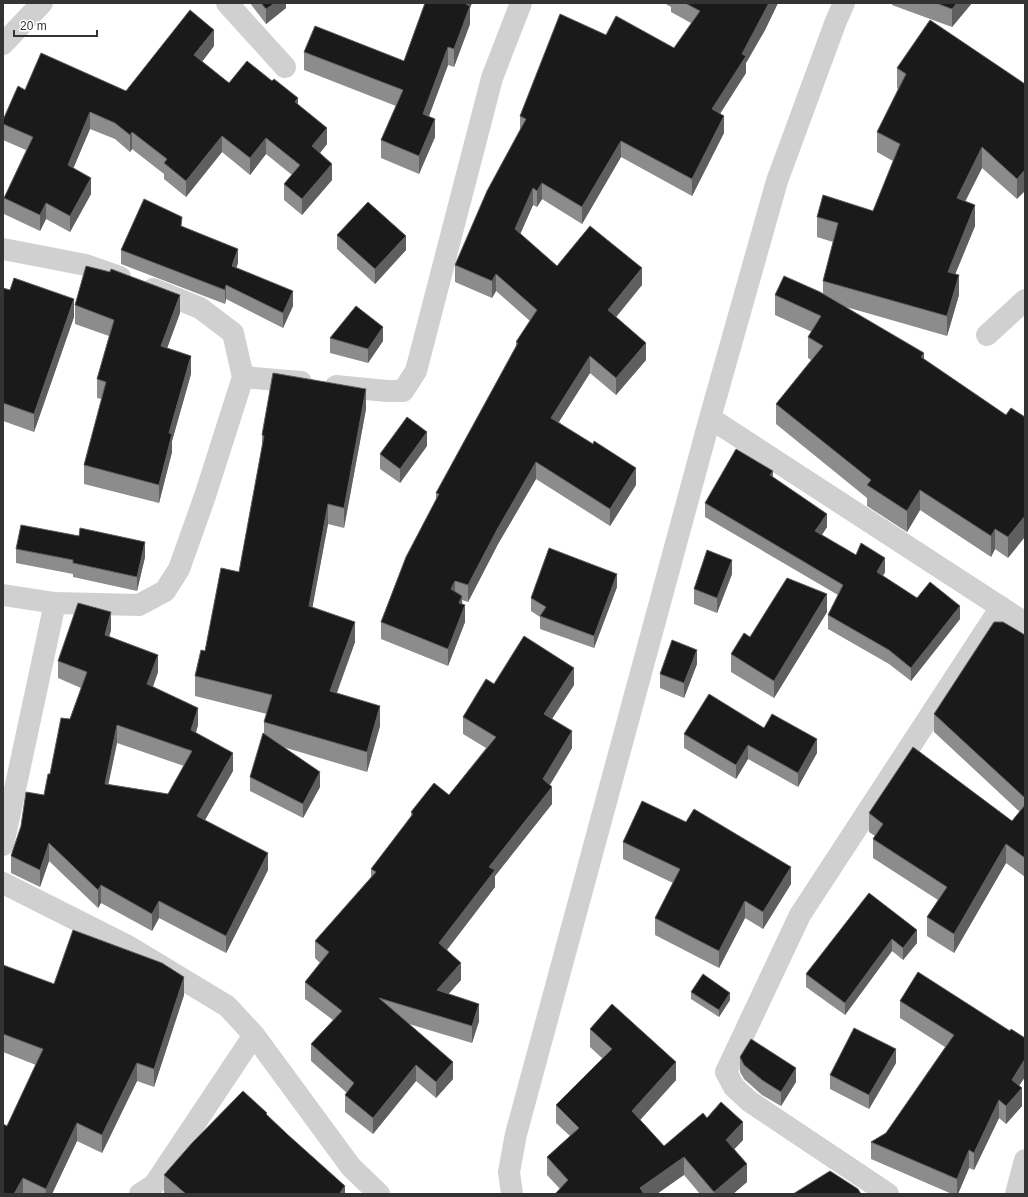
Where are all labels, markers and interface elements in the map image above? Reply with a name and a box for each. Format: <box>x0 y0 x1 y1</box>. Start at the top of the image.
scale bar <box>14 12 97 38</box>
text: 20 m <box>20 19 47 33</box>

